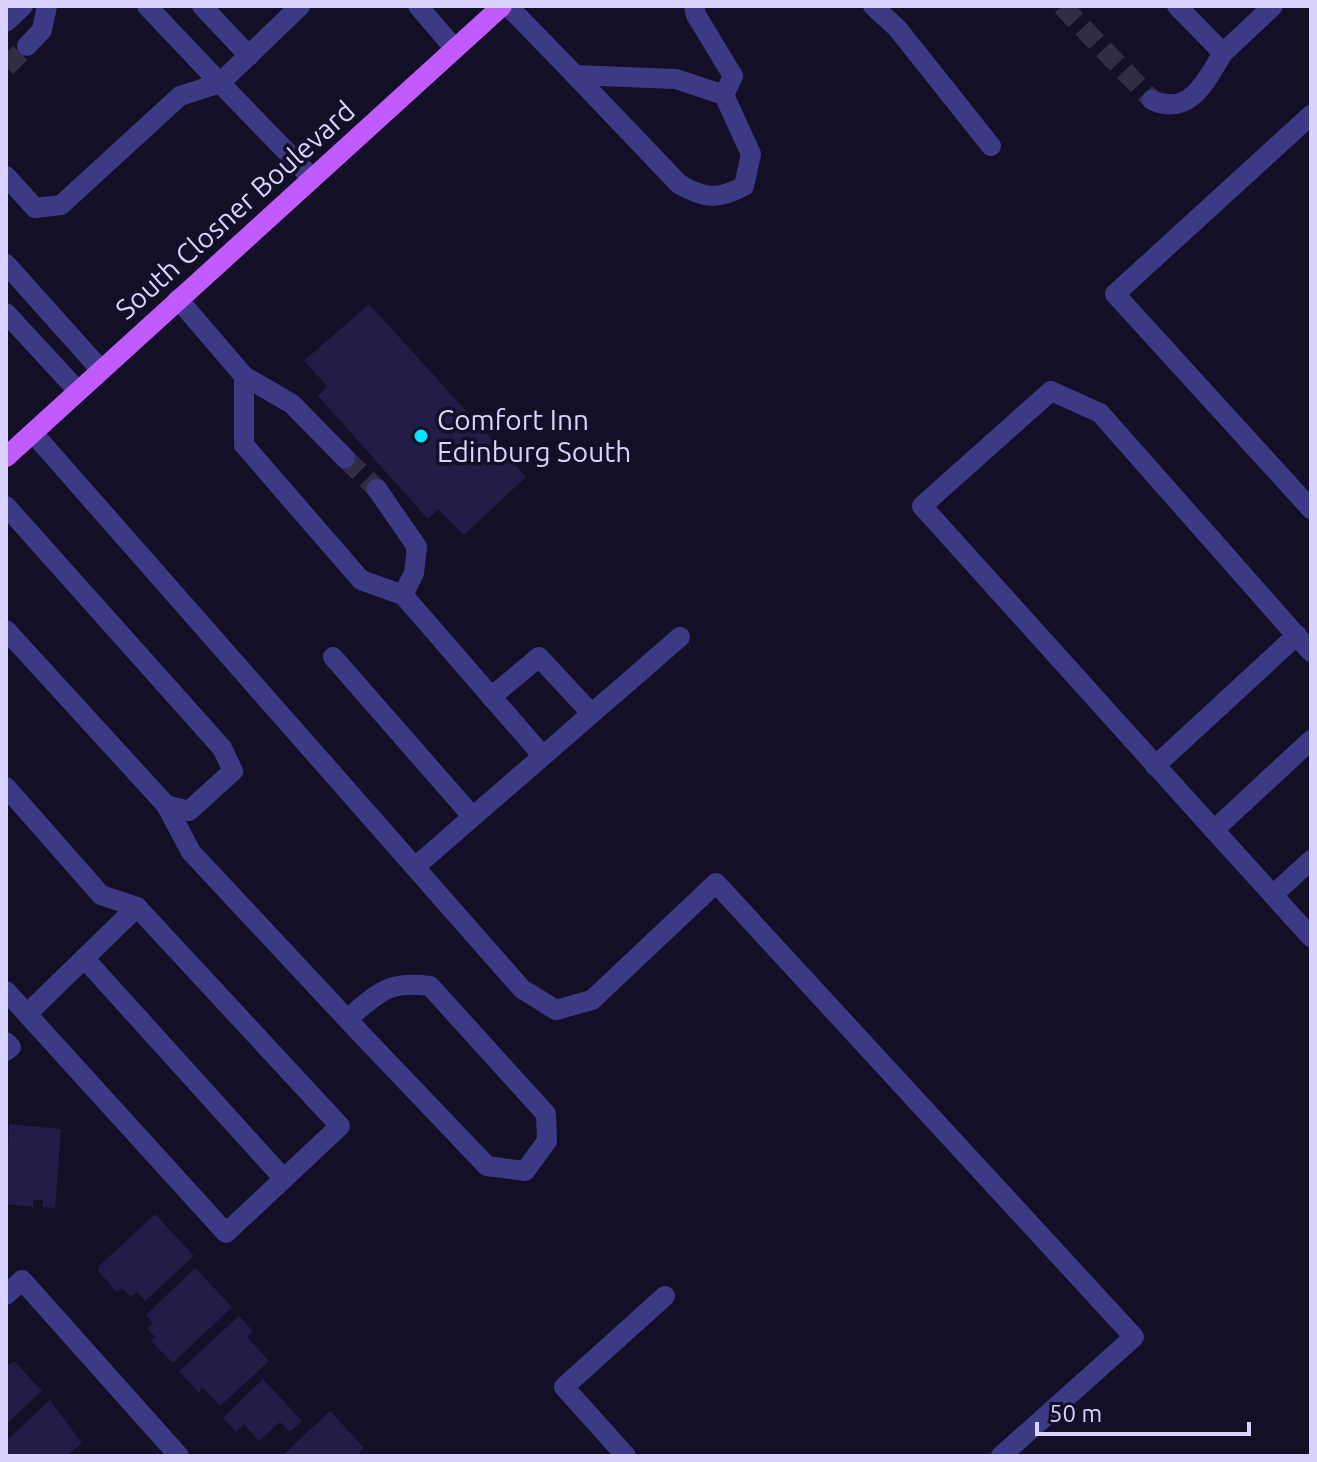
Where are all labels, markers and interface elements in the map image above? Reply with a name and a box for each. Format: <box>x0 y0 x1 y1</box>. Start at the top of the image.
street label: South Closner Boulevard <box>109 94 360 325</box>
place label: Comfort Inn Edinburg South <box>437 404 631 467</box>
marker: Comfort Inn Edinburg South <box>412 427 430 445</box>
scale bar <box>1037 1386 1249 1436</box>
text: 50 m <box>1049 1400 1102 1427</box>

